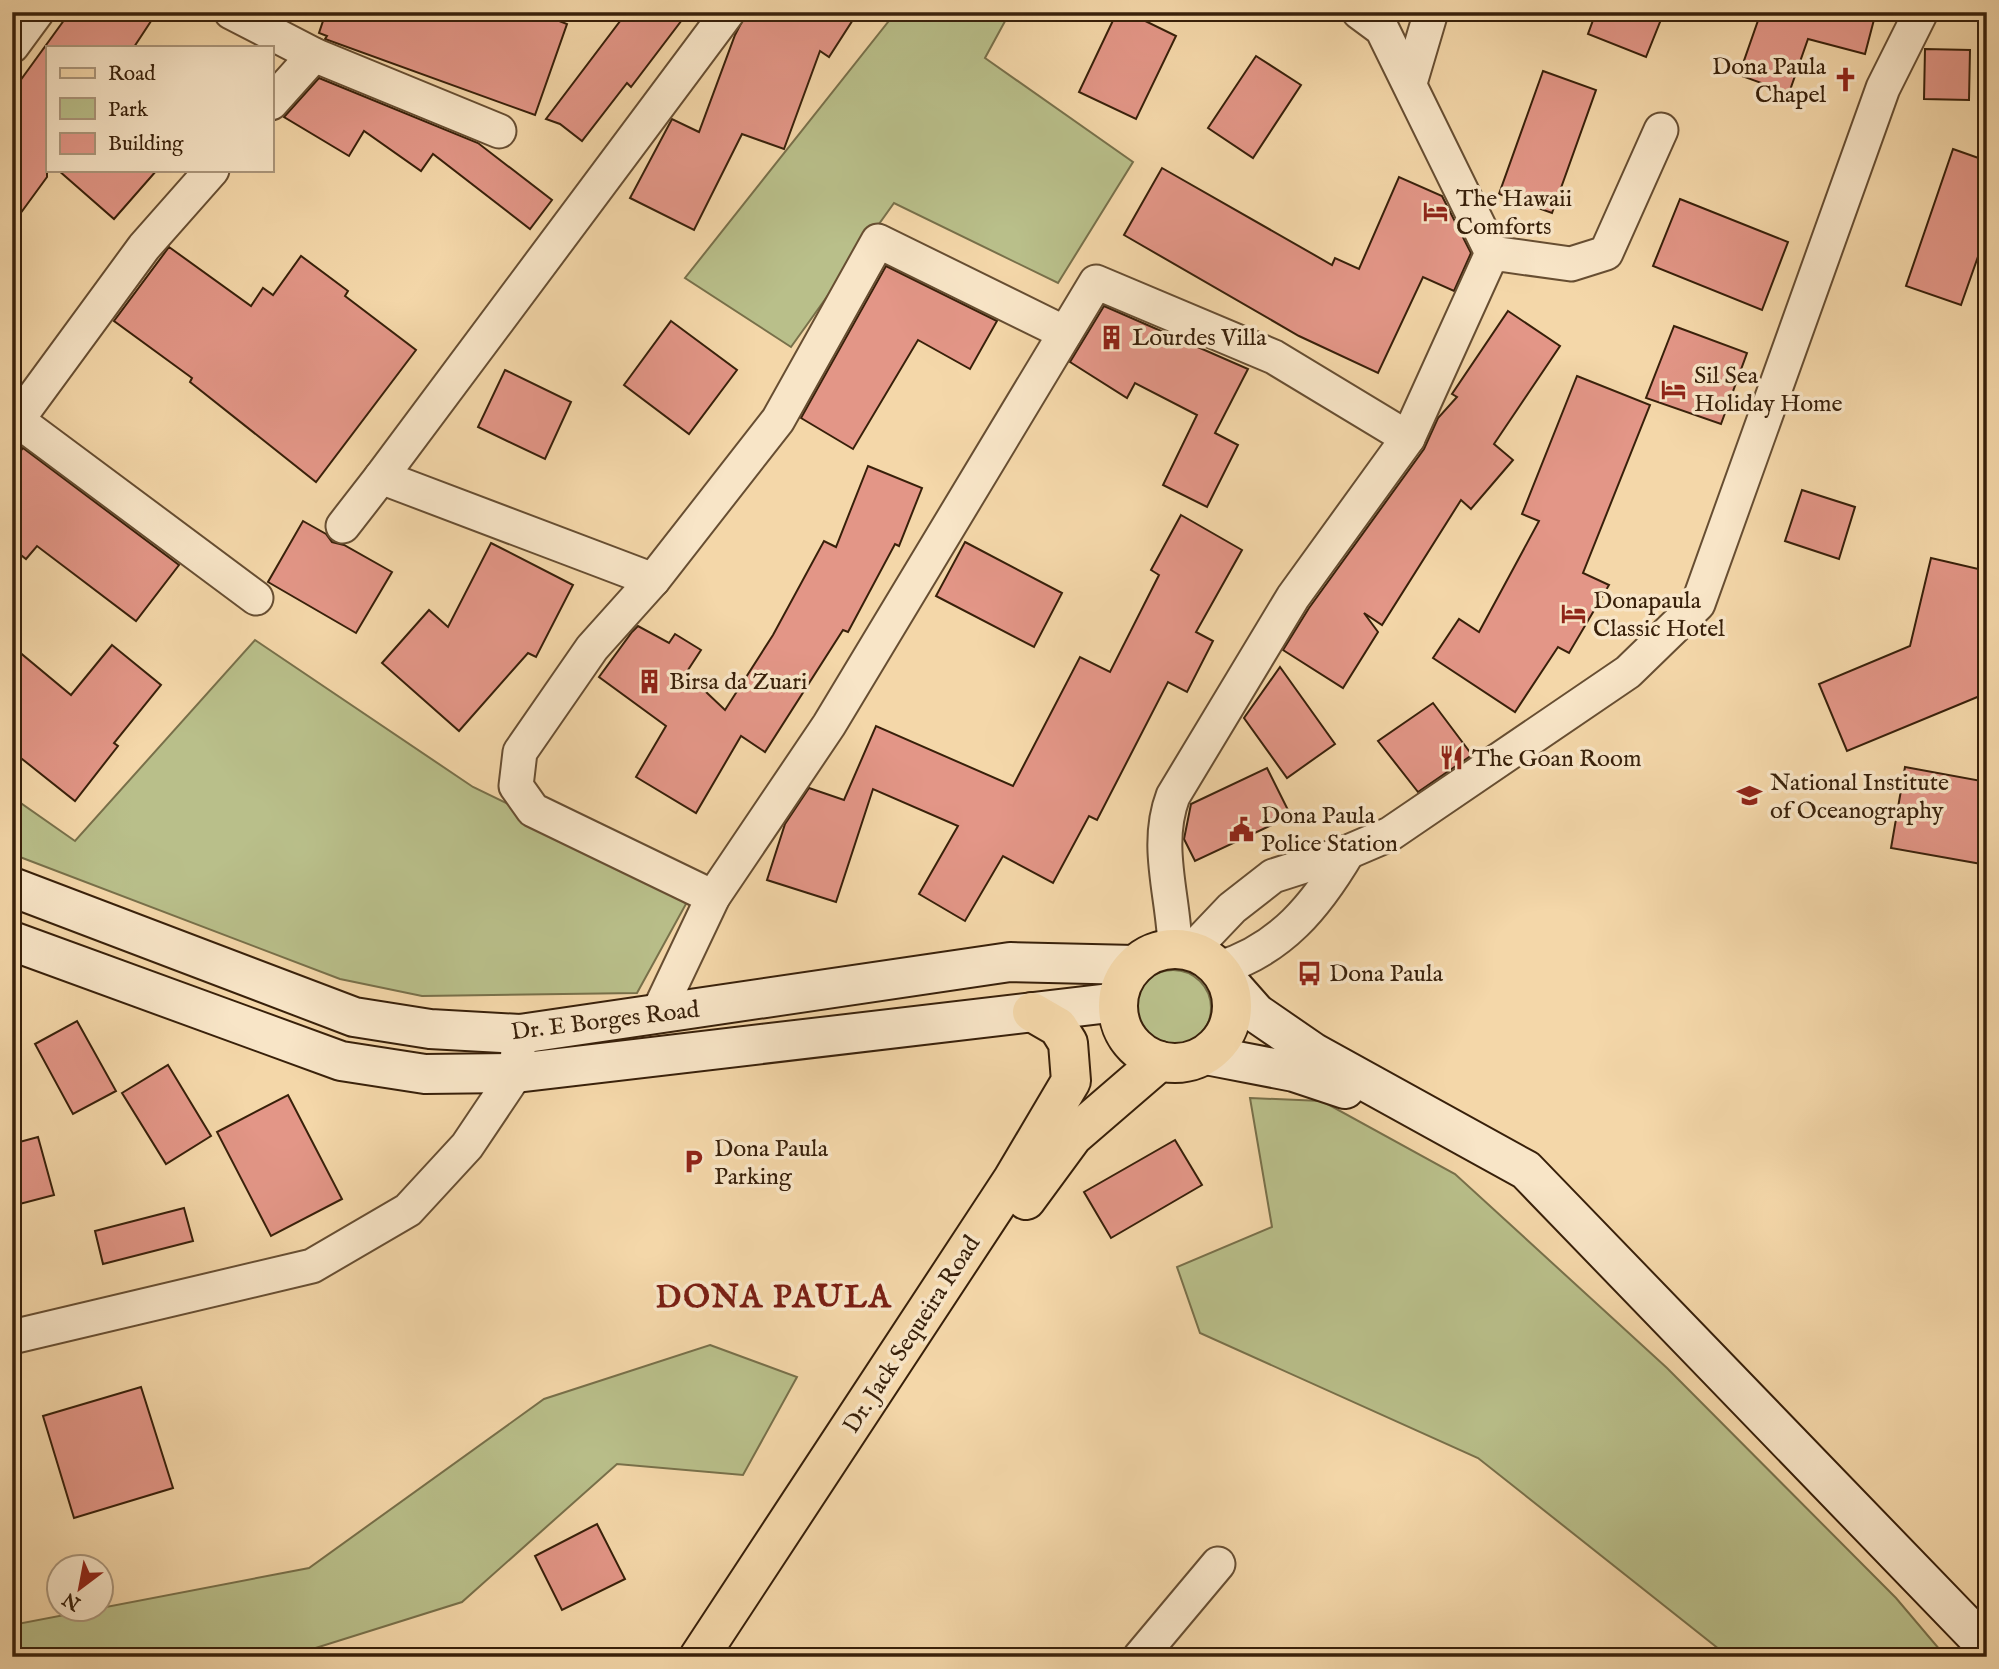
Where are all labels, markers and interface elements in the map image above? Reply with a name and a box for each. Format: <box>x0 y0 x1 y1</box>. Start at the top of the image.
legend <box>46 46 273 172</box>
place label: Dona Paula Chapel <box>1712 52 1827 111</box>
text: Road <box>108 61 156 88</box>
church icon: Dona Paula Chapel <box>1832 66 1860 94</box>
text: Park <box>108 97 149 124</box>
text: Building <box>108 131 184 158</box>
place label: The Hawaii Comforts <box>1456 184 1572 243</box>
hotel icon: The Hawaii Comforts <box>1422 198 1450 226</box>
building icon: Lourdes Villa <box>1098 323 1126 351</box>
place label: Lourdes Villa <box>1132 323 1267 354</box>
place label: Sil Sea Holiday Home <box>1694 361 1843 420</box>
hotel icon: Sil Sea Holiday Home <box>1660 375 1688 403</box>
place label: Donapaula Classic Hotel <box>1593 586 1725 645</box>
hotel icon: Donapaula Classic Hotel <box>1559 600 1587 628</box>
building icon: Birsa da Zuari <box>635 667 663 695</box>
place label: Birsa da Zuari <box>669 667 807 698</box>
restaurant icon: The Goan Room <box>1438 744 1466 772</box>
place label: The Goan Room <box>1472 744 1642 775</box>
place label: National Institute of Oceanography <box>1770 768 1949 827</box>
school or university icon: National Institute of Oceanography <box>1736 782 1764 810</box>
place label: Dona Paula Police Station <box>1261 801 1398 860</box>
public building icon: Dona Paula Police Station <box>1227 815 1255 843</box>
bus stop icon: Dona Paula <box>1295 959 1323 987</box>
place label: Dona Paula <box>1329 959 1444 990</box>
street label: Dr. E Borges Road <box>509 995 701 1048</box>
place label: Dona Paula Parking <box>714 1134 829 1193</box>
parking icon: Dona Paula Parking <box>680 1148 708 1176</box>
street label: Dr. Jack Sequeira Road <box>837 1230 988 1440</box>
district label: DONA PAULA <box>656 1278 892 1319</box>
north arrow <box>46 1554 116 1624</box>
text: N <box>58 1586 86 1616</box>

